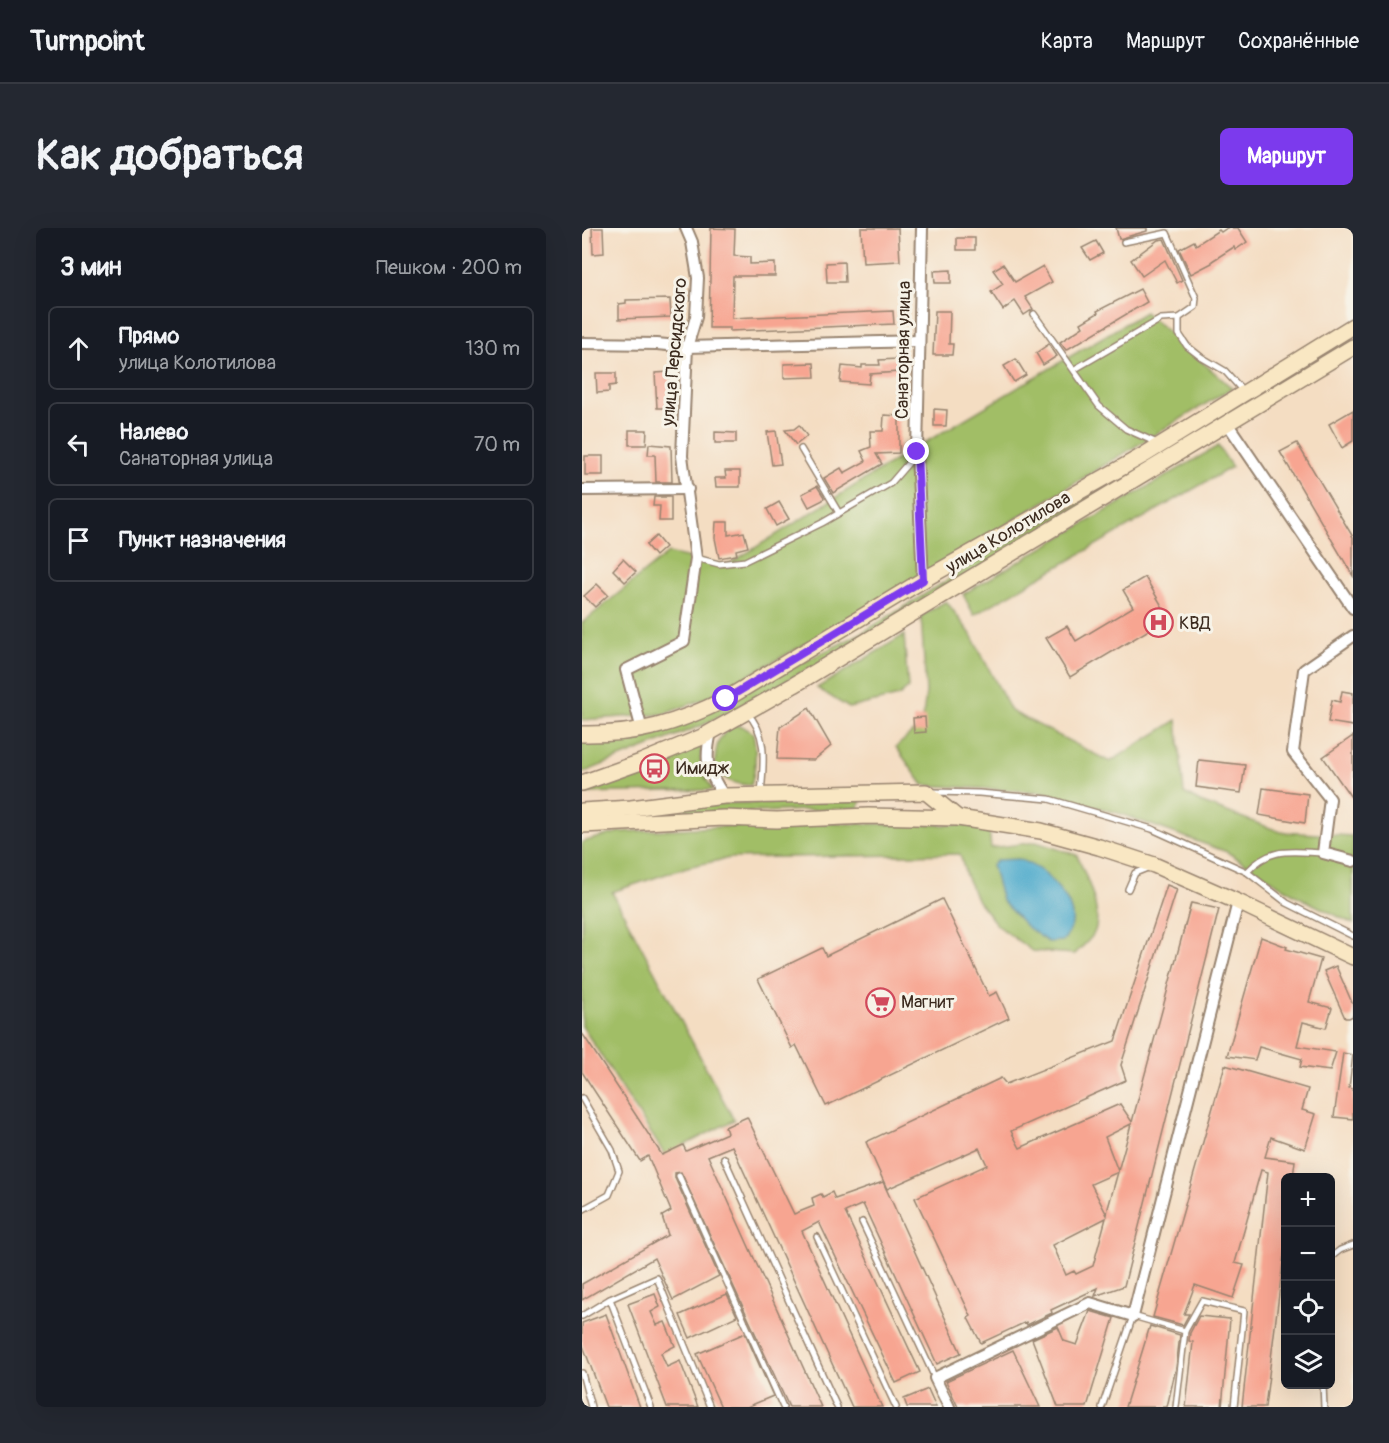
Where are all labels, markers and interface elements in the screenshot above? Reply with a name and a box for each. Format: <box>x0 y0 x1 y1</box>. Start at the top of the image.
text: Turnpoint <box>30 24 144 59</box>
text: Карта <box>1041 28 1093 55</box>
text: Маршрут <box>1126 28 1205 55</box>
text: Сохранённые <box>1238 28 1359 55</box>
button: Маршрут <box>1220 128 1353 185</box>
text: Как добраться <box>36 130 303 182</box>
text: 3 мин <box>60 251 122 283</box>
text: Пешком · 200 m <box>376 255 522 280</box>
street label: улица Персидского <box>656 277 692 428</box>
street label: Санаторная улица <box>891 281 916 419</box>
text: Прямо <box>119 322 179 350</box>
icon: ahead <box>62 332 95 365</box>
text: 130 m <box>465 336 520 361</box>
text: улица Колотилова <box>119 350 276 375</box>
text: Налево <box>119 418 188 446</box>
icon: left <box>62 428 95 461</box>
text: 70 m <box>474 432 520 457</box>
route end <box>903 438 929 464</box>
text: Санаторная улица <box>119 446 273 471</box>
street label: улица Колотилова <box>941 486 1075 579</box>
icon: arrive <box>62 524 95 557</box>
text: Пункт назначения <box>119 526 286 554</box>
hospital icon: КВД <box>1142 607 1174 639</box>
place label: КВД <box>1179 612 1211 635</box>
route start <box>712 685 738 711</box>
bus stop icon: Имидж <box>639 752 671 784</box>
place label: Имидж <box>676 757 729 780</box>
supermarket icon: Магнит <box>864 986 896 1018</box>
place label: Магнит <box>901 991 954 1014</box>
map controls <box>1281 1173 1335 1389</box>
button: + <box>1281 1173 1335 1227</box>
button: − <box>1281 1227 1335 1281</box>
button: locate <box>1281 1281 1335 1335</box>
button: layers <box>1281 1335 1335 1389</box>

